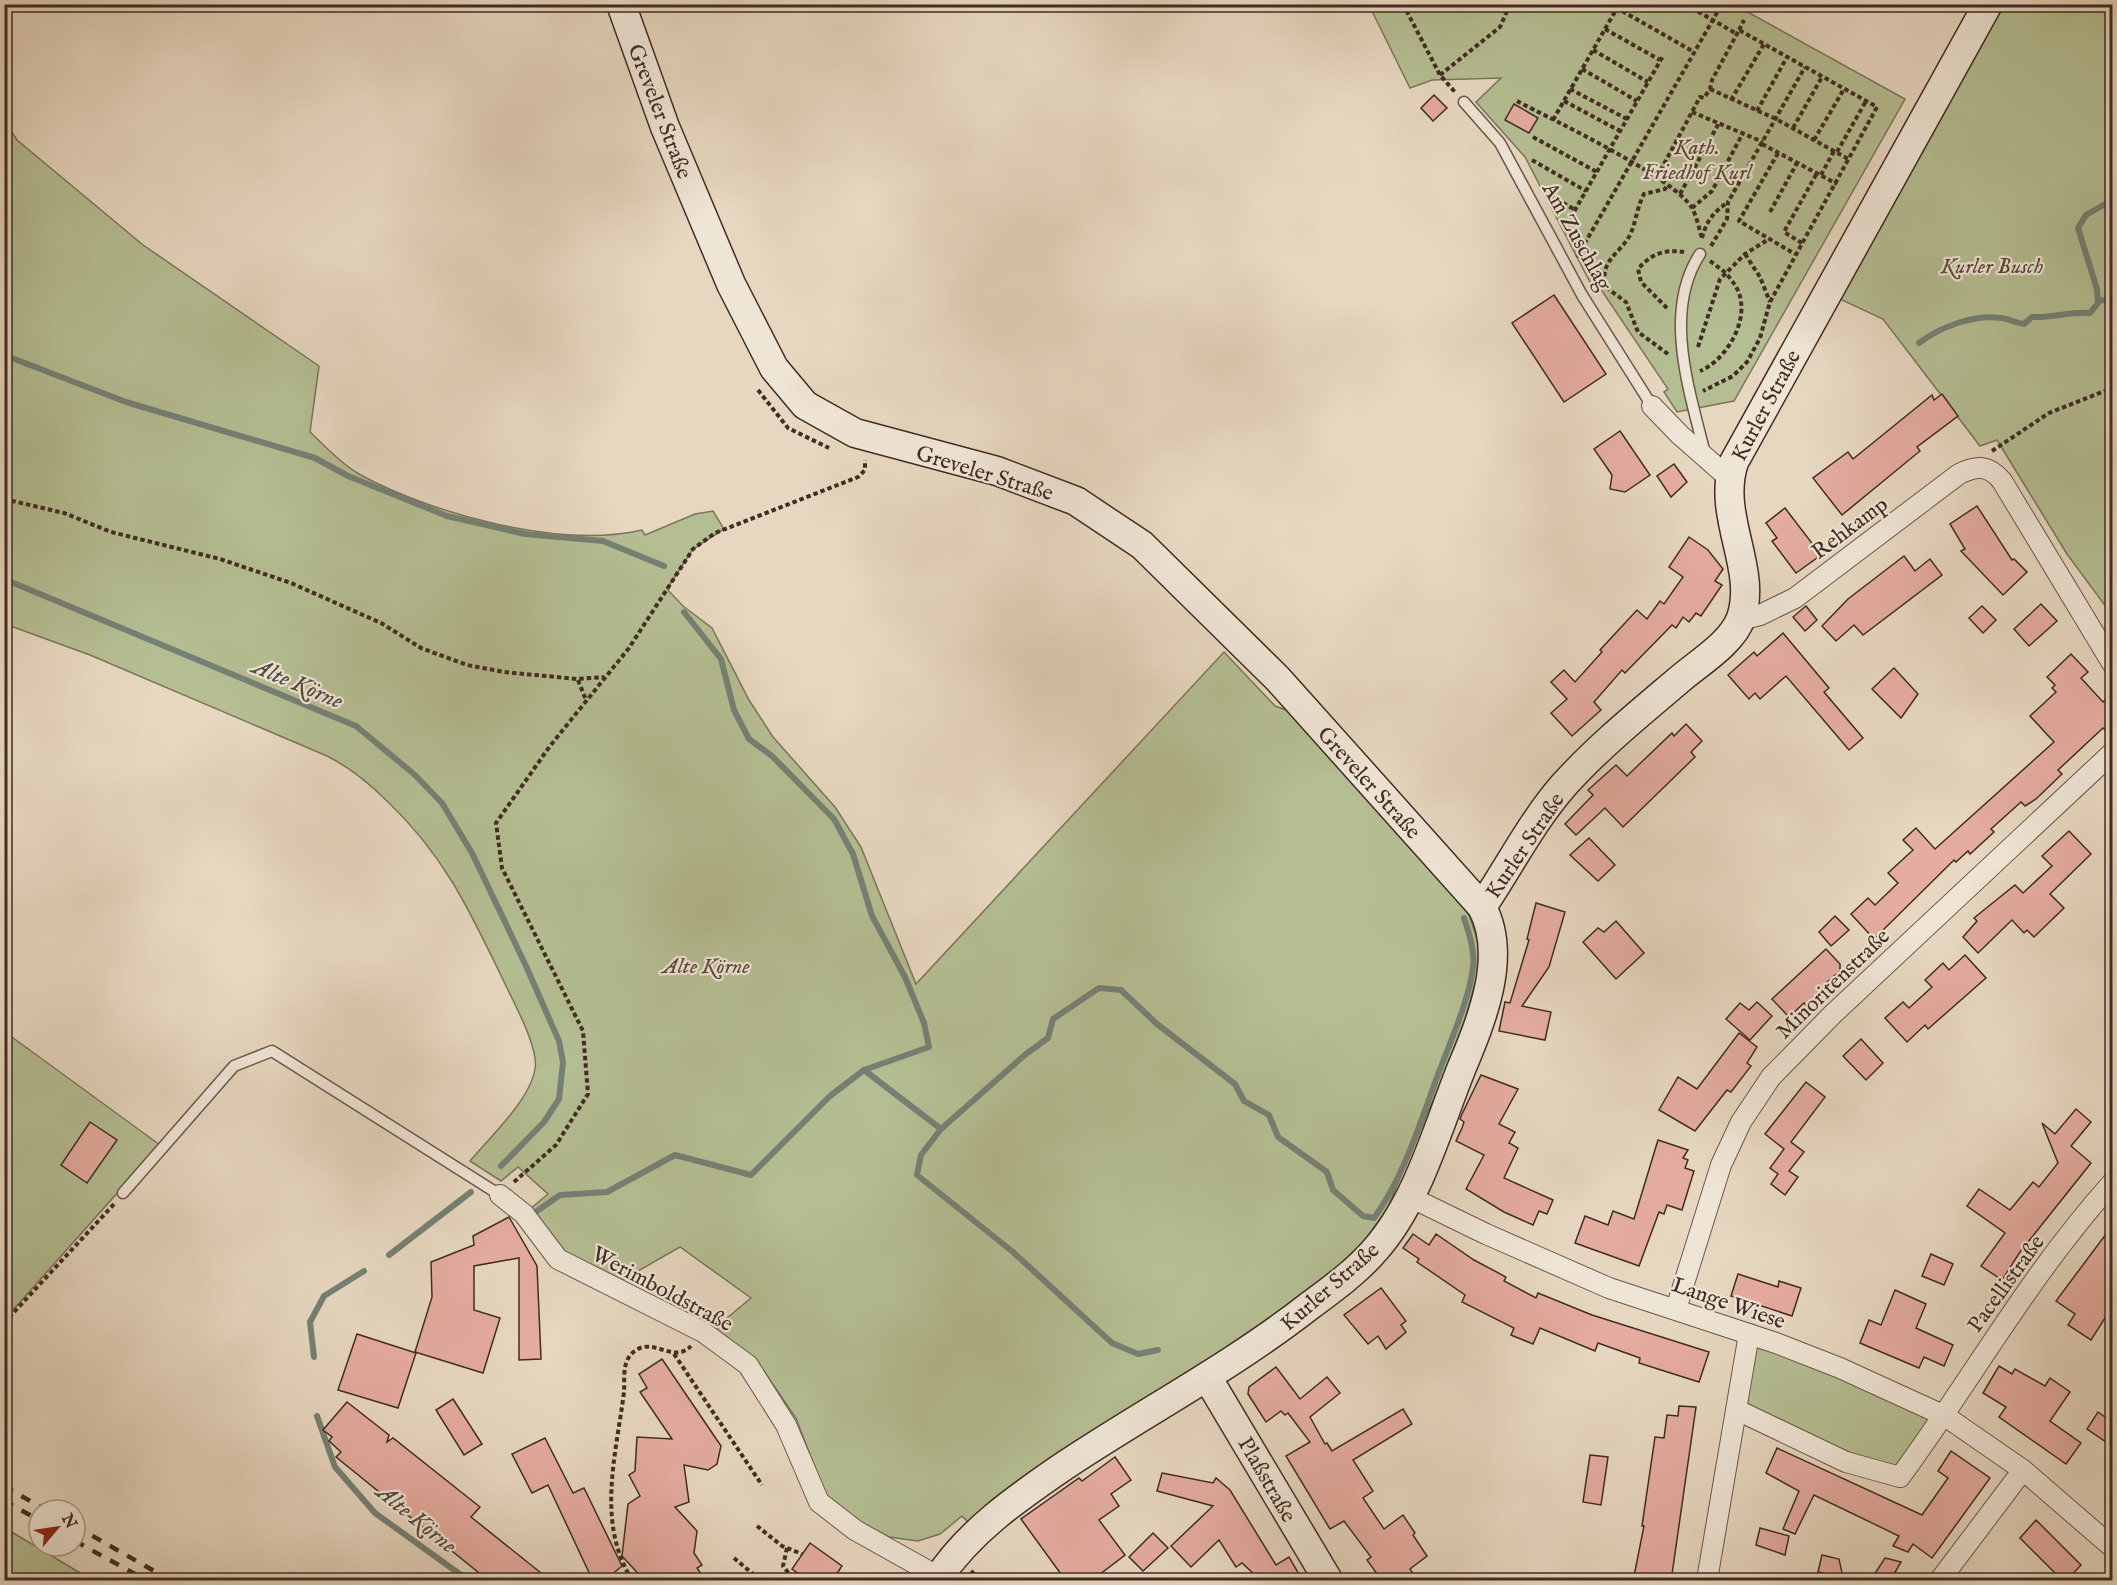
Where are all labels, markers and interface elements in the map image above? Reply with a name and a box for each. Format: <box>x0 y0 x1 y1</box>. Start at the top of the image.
street label: Greveler Straße <box>621 40 698 183</box>
park label: Kath. Friedhof Kurl <box>1642 134 1753 187</box>
street label: Am Zuschlag <box>1534 177 1618 297</box>
park label: Kurler Busch <box>1940 253 2043 281</box>
street label: Kurler Straße <box>1726 345 1808 466</box>
street label: Greveler Straße <box>912 440 1056 508</box>
street label: Rehkamp <box>1806 491 1894 566</box>
water label: Alte Körne <box>245 650 347 717</box>
street label: Greveler Straße <box>1311 721 1426 846</box>
street label: Kurler Straße <box>1480 788 1571 905</box>
street label: Minoritenstraße <box>1771 923 1896 1046</box>
park label: Alte Körne <box>660 953 750 981</box>
street label: Pacellistraße <box>1962 1230 2051 1338</box>
street label: Kurler Straße <box>1275 1237 1386 1338</box>
street label: Werimboldstraße <box>586 1241 738 1339</box>
street label: Lange Wiese <box>1668 1271 1789 1336</box>
street label: Plaßstraße <box>1231 1432 1302 1528</box>
water label: Alte Körne <box>367 1475 463 1561</box>
north arrow <box>27 1498 87 1558</box>
text: N <box>56 1510 81 1533</box>

